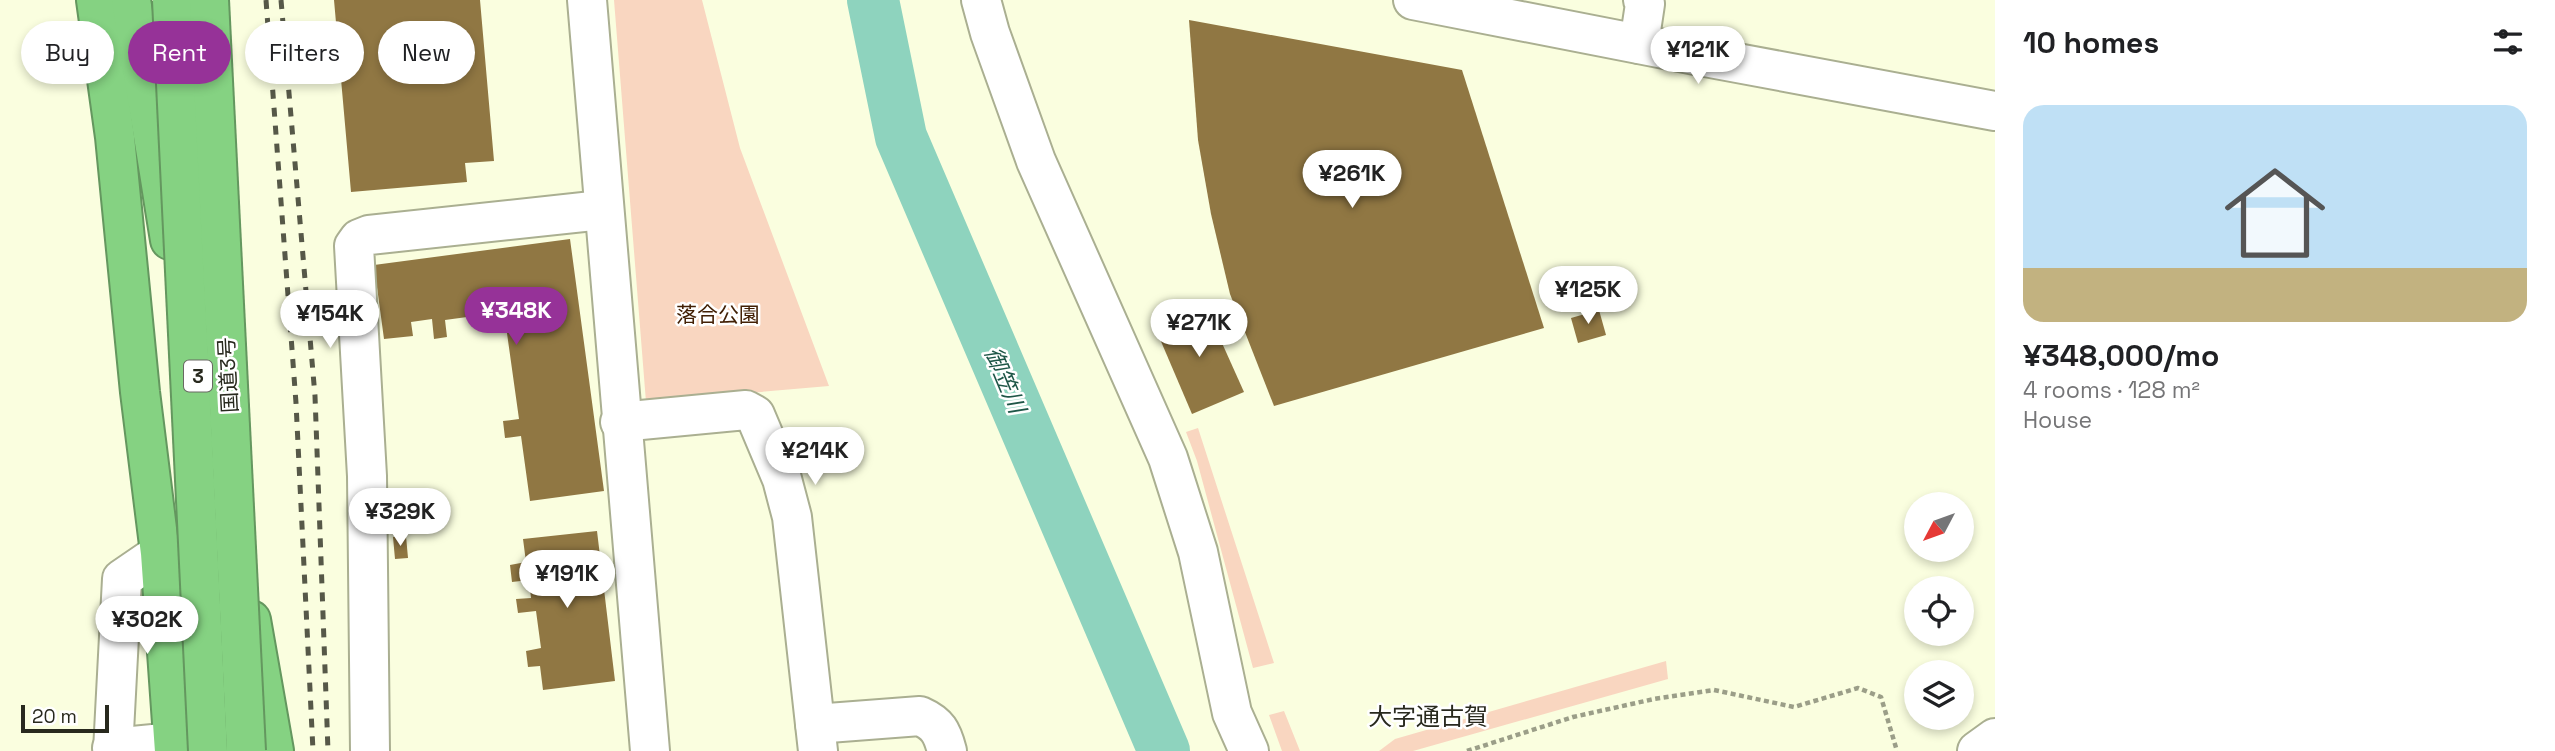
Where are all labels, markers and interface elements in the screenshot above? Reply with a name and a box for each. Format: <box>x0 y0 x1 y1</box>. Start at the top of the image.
chip: Buy <box>21 21 114 84</box>
chip: Rent <box>128 21 231 84</box>
chip: Filters <box>245 21 364 84</box>
chip: New <box>378 21 475 84</box>
text: 10 homes <box>2023 23 2159 62</box>
icon: filters <box>2489 23 2527 61</box>
pin: ¥121K <box>1649 27 1747 86</box>
text: ¥121K <box>1666 34 1730 64</box>
pin: ¥261K <box>1303 150 1401 210</box>
icon: home <box>2212 150 2338 276</box>
text: ¥261K <box>1319 158 1385 188</box>
pin: ¥125K <box>1539 266 1637 326</box>
text: ¥125K <box>1555 274 1621 304</box>
pin: ¥348K <box>467 288 565 347</box>
pin: ¥154K <box>281 290 379 350</box>
text: ¥348K <box>480 295 552 325</box>
text: ¥154K <box>296 298 364 328</box>
pin: ¥271K <box>1150 300 1248 359</box>
park label: 落合公園 <box>676 301 760 328</box>
text: ¥271K <box>1167 307 1232 337</box>
text: ¥348,000/mo <box>2023 336 2219 375</box>
street label: 国道3号 <box>213 337 243 413</box>
water label: 御笠川 <box>978 342 1033 420</box>
road number: 3 <box>184 360 212 392</box>
text: 4 rooms · 128 m² <box>2023 375 2200 405</box>
text: House <box>2023 405 2092 435</box>
pin: ¥214K <box>766 428 864 487</box>
text: ¥214K <box>781 435 849 465</box>
pin: ¥329K <box>351 489 449 548</box>
north arrow <box>1904 492 1974 562</box>
map controls <box>1904 492 1974 730</box>
text: ¥329K <box>365 496 435 526</box>
pin: ¥191K <box>518 550 616 610</box>
text: ¥191K <box>535 558 599 588</box>
button: locate <box>1904 576 1974 646</box>
pin: ¥302K <box>98 596 196 656</box>
text: ¥302K <box>111 604 183 634</box>
button: layers <box>1904 660 1974 730</box>
district label: 大字通古賀 <box>1368 701 1488 732</box>
scale bar <box>21 702 108 734</box>
text: 20 m <box>32 704 77 729</box>

